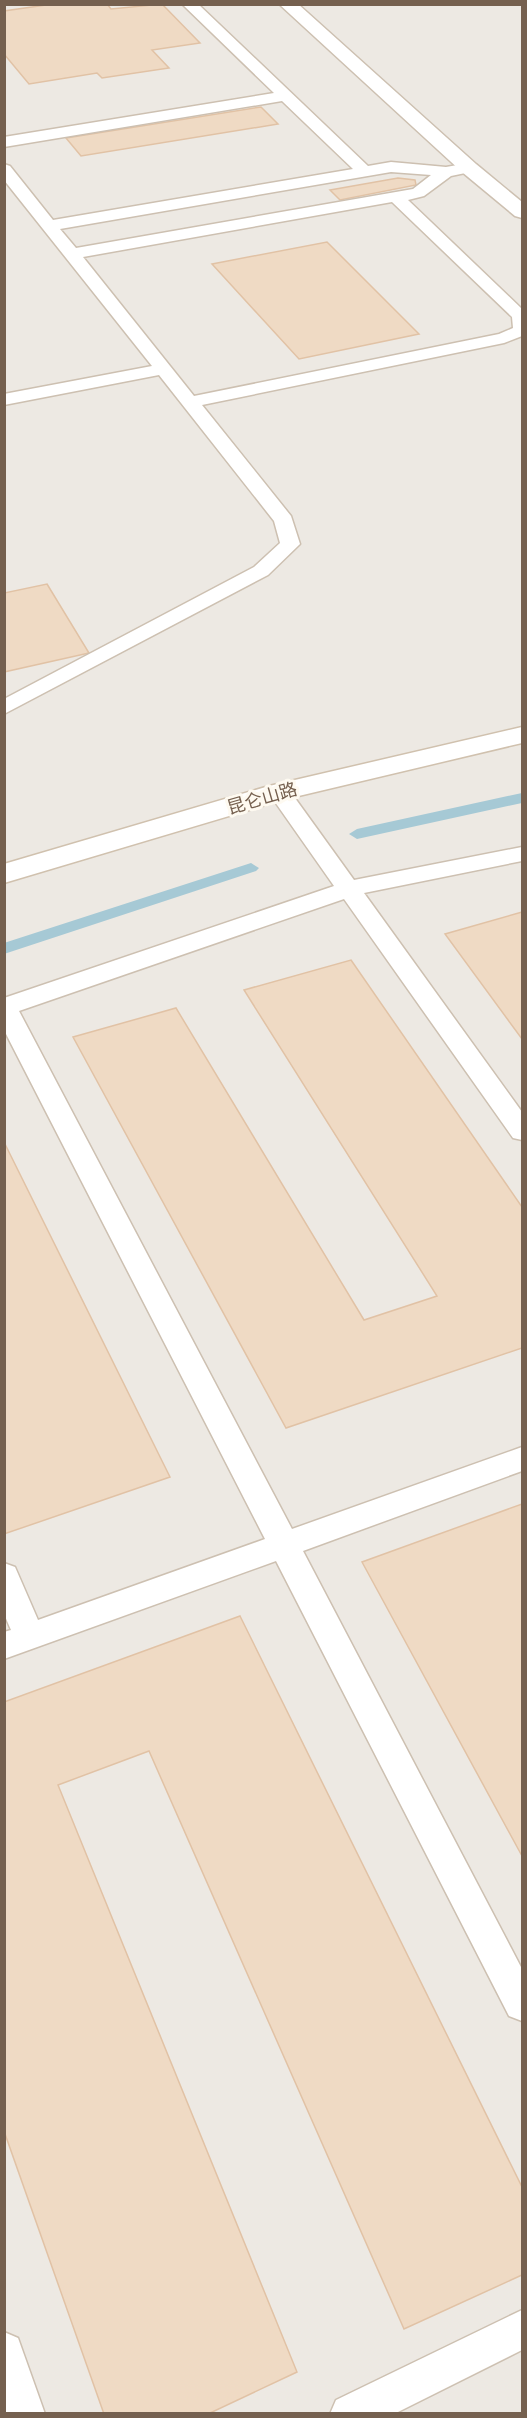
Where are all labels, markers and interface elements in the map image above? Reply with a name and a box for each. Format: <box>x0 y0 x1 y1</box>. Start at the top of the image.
street label: 昆仑山路 <box>224 777 300 819</box>

